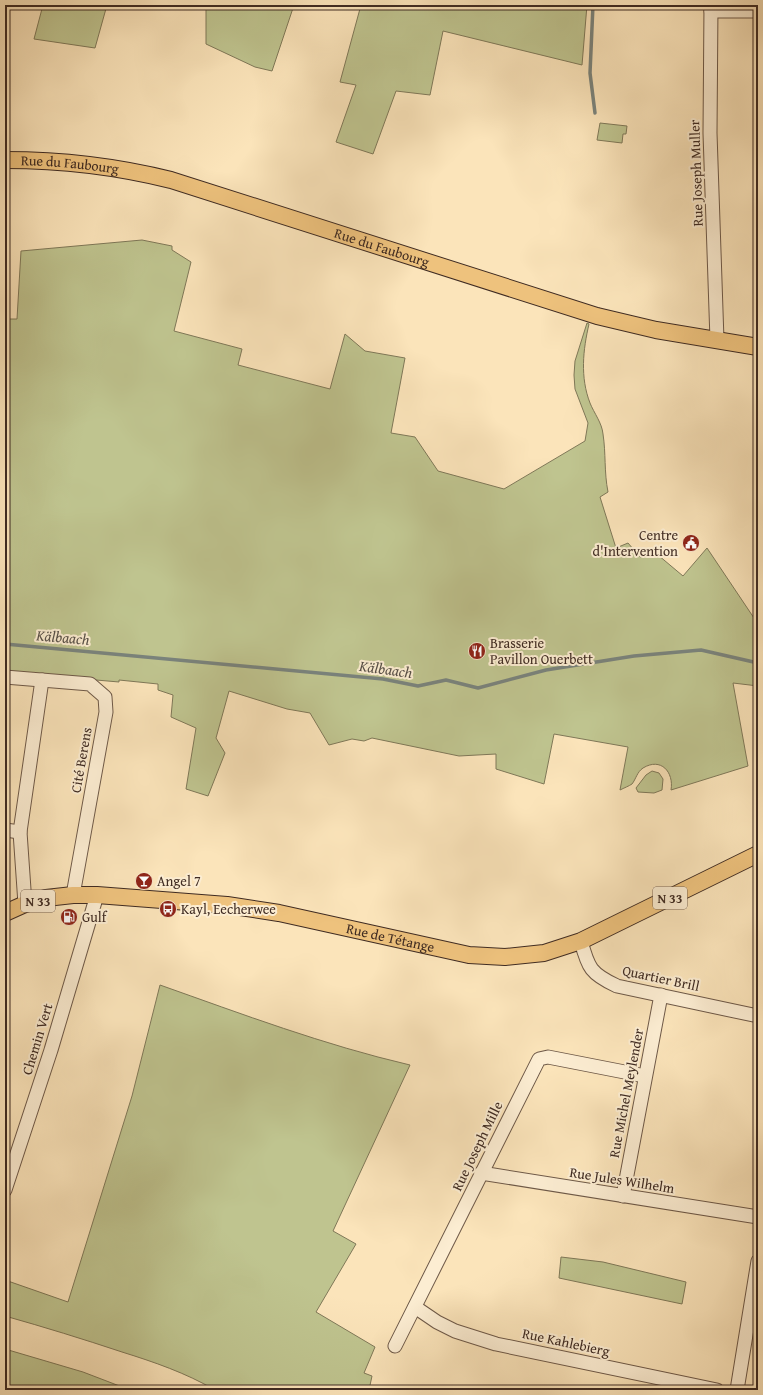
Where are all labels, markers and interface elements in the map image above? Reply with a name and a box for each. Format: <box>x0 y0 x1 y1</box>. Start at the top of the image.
street label: Rue Joseph Muller <box>684 119 708 227</box>
street label: Rue du Faubourg <box>21 150 120 179</box>
street label: Rue du Faubourg <box>332 223 432 272</box>
place label: Centre d'Intervention <box>593 525 678 561</box>
public building icon: Centre d'Intervention <box>681 533 701 553</box>
water label: Kälbaach <box>35 624 91 650</box>
place label: Brasserie Pavillon Ouerbett <box>490 633 593 669</box>
restaurant icon: Brasserie Pavillon Ouerbett <box>467 641 487 661</box>
water label: Kälbaach <box>357 655 414 683</box>
street label: Cité Berens <box>65 726 97 794</box>
bar icon: Angel 7 <box>134 871 154 891</box>
place label: Angel 7 <box>157 871 201 891</box>
road number: N 33 <box>653 887 687 909</box>
road number: N 33 <box>21 890 55 912</box>
bus stop icon: Kayl, Eecherwee <box>158 899 178 919</box>
place label: Kayl, Eecherwee <box>181 899 276 919</box>
fuel station icon: Gulf <box>59 907 79 927</box>
place label: Gulf <box>82 907 108 927</box>
street label: Rue de Tétange <box>344 918 437 957</box>
street label: Quartier Brill <box>621 960 701 996</box>
street label: Chemin Vert <box>17 1001 57 1077</box>
street label: Rue Michel Meylender <box>604 1026 648 1159</box>
street label: Rue Joseph Mille <box>447 1098 508 1194</box>
street label: Rue Jules Wilhelm <box>568 1162 676 1198</box>
street label: Rue Kahlebierg <box>520 1323 612 1361</box>

